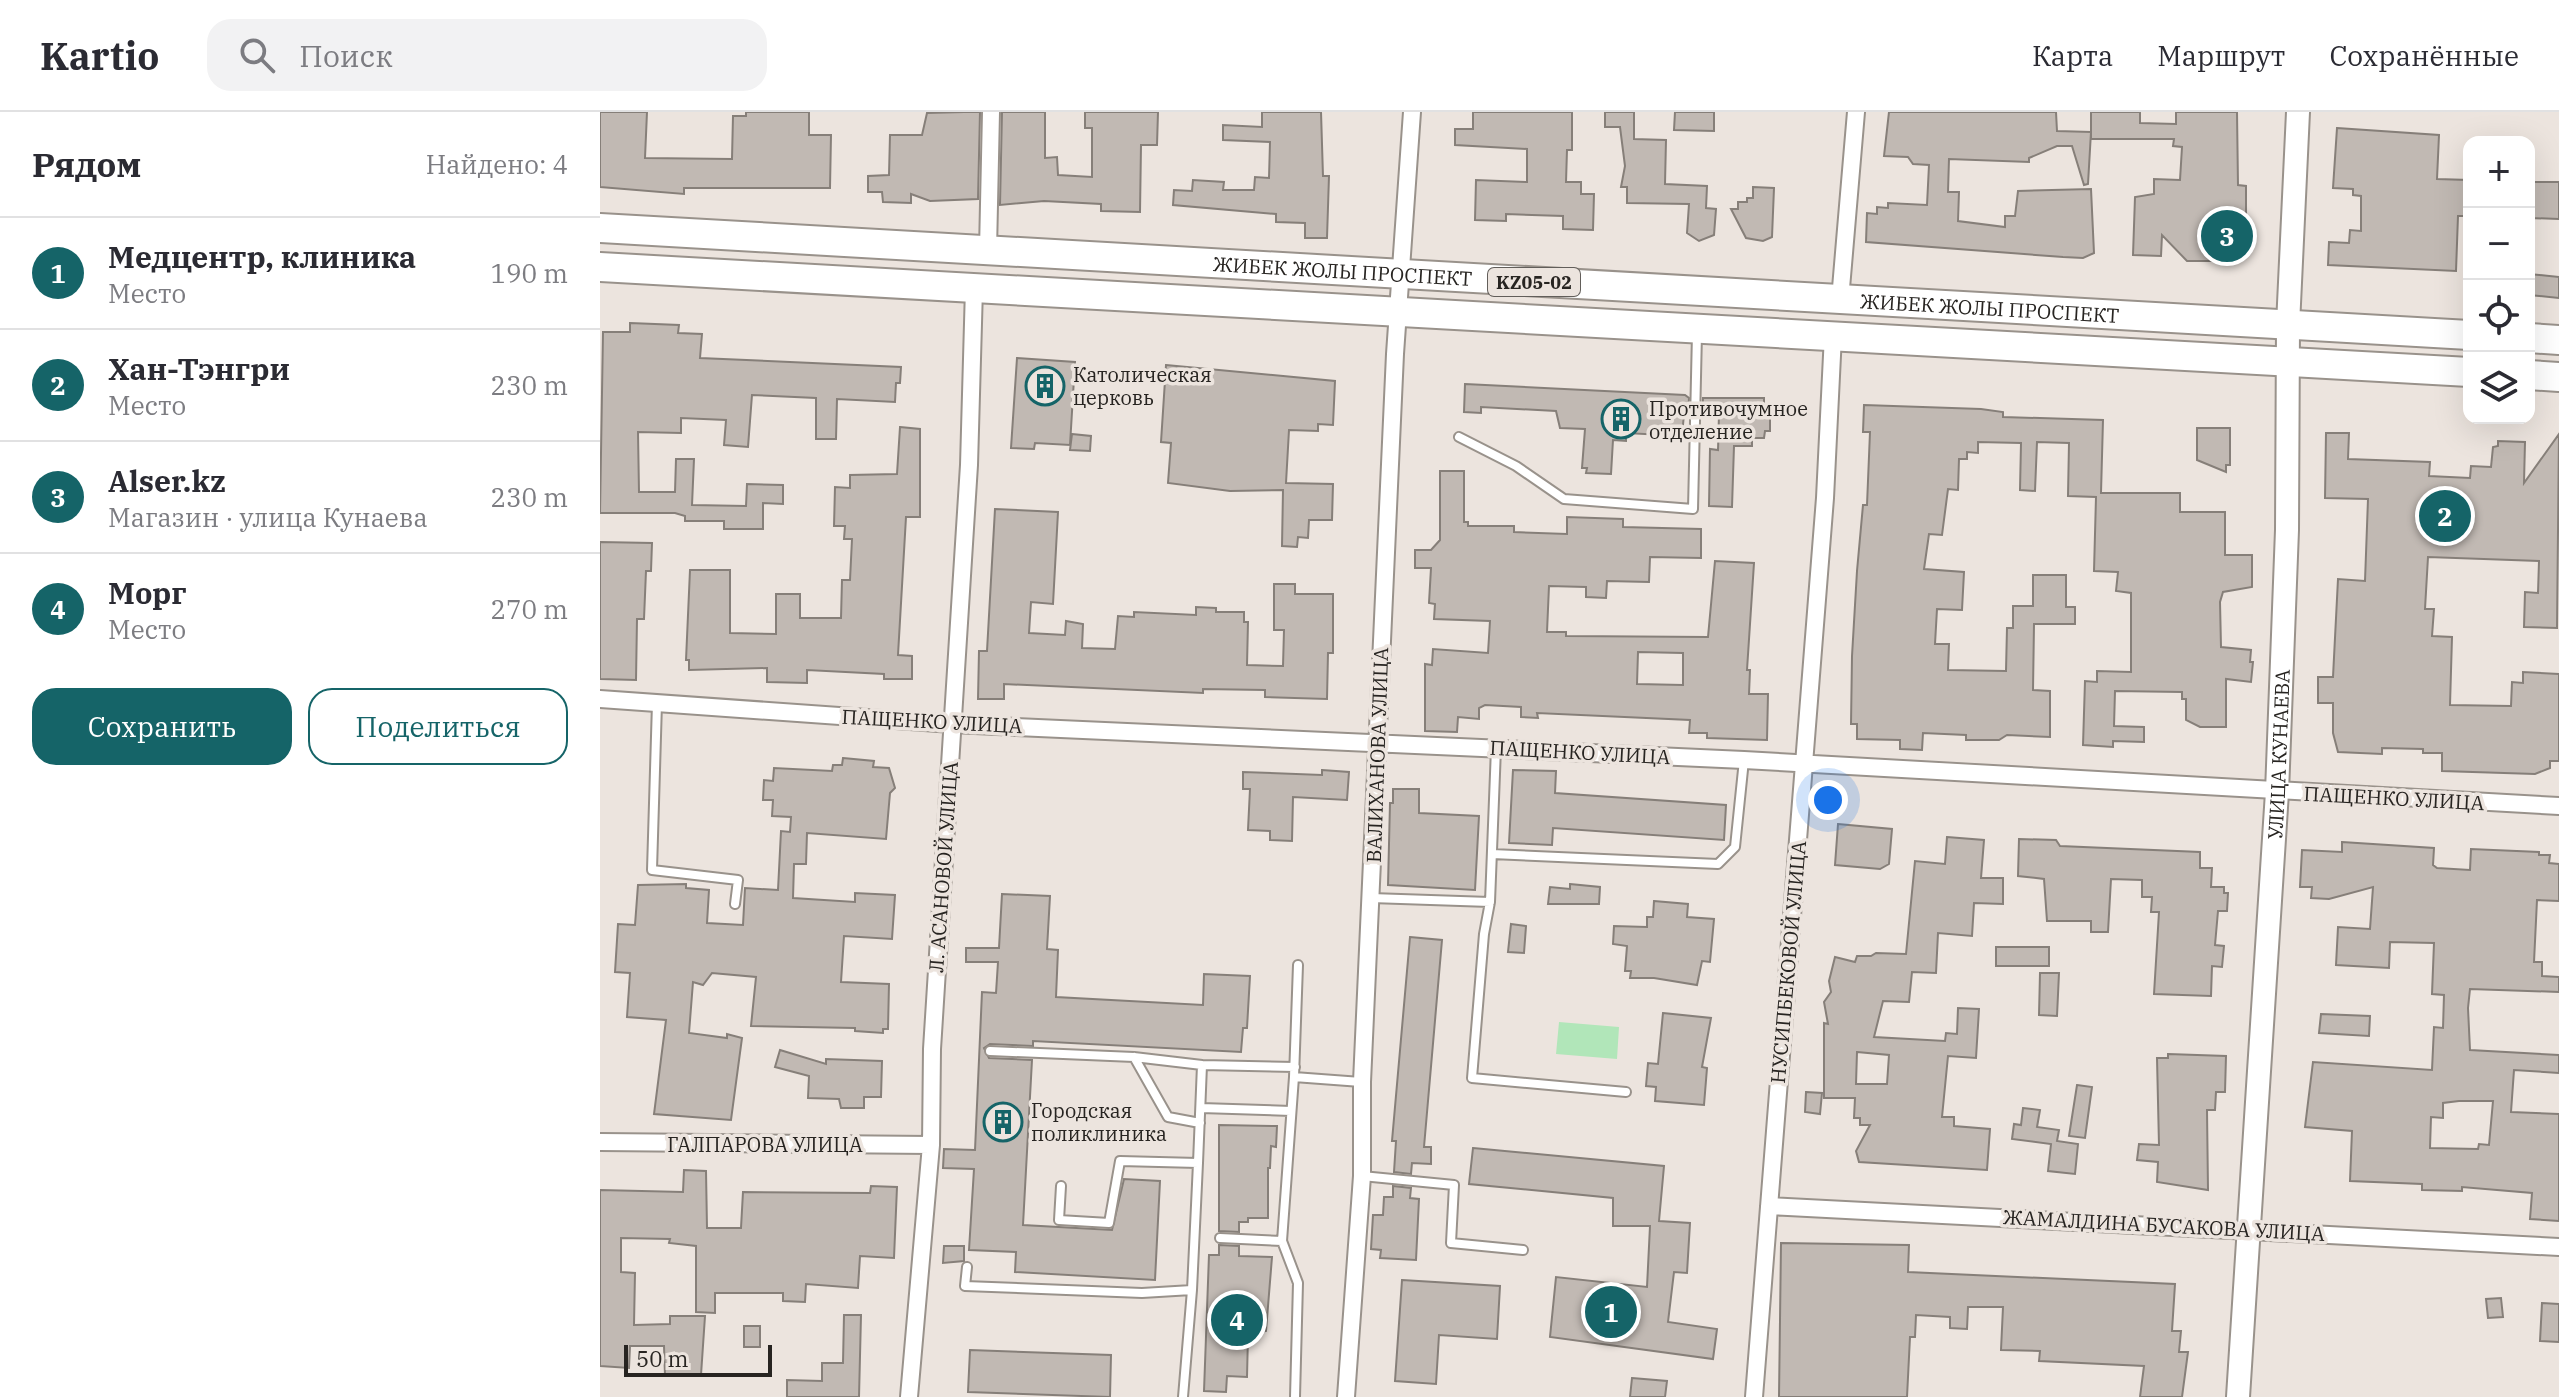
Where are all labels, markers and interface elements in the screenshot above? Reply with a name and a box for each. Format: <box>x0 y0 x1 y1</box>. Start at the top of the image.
search box <box>207 19 767 91</box>
text: Kartio <box>40 31 159 80</box>
icon: search <box>235 33 279 77</box>
text: Поиск <box>299 36 393 75</box>
text: Карта <box>2032 37 2113 74</box>
text: Маршрут <box>2157 37 2285 74</box>
text: Сохранённые <box>2329 37 2519 74</box>
map controls <box>2463 136 2535 424</box>
button: + <box>2463 136 2535 208</box>
text: Рядом <box>32 142 141 186</box>
text: Найдено: 4 <box>426 147 568 181</box>
pin: 3 <box>2201 206 2253 266</box>
button: − <box>2463 208 2535 280</box>
text: Медцентр, клиника <box>108 237 416 276</box>
street label: ЖИБЕК ЖОЛЫ ПРОСПЕКТ <box>1212 250 1473 291</box>
text: 1 <box>50 256 66 290</box>
text: 190 m <box>490 256 568 290</box>
road number: KZ05-02 <box>1488 268 1580 296</box>
text: Место <box>108 276 186 310</box>
button: locate <box>2463 280 2535 352</box>
street label: ЖИБЕК ЖОЛЫ ПРОСПЕКТ <box>1859 287 2120 328</box>
text: Хан-Тэнгри <box>108 349 290 388</box>
button: layers <box>2463 352 2535 424</box>
place label: Католическая церковь <box>1073 361 1212 411</box>
building icon: Католическая церковь <box>1024 365 1066 407</box>
text: 2 <box>50 368 66 402</box>
text: 230 m <box>490 368 568 402</box>
text: Место <box>108 388 186 422</box>
place label: Противочумное отделение <box>1649 395 1808 445</box>
building icon: Противочумное отделение <box>1600 398 1642 440</box>
text: Alser.kz <box>108 461 226 500</box>
text: 3 <box>50 480 66 514</box>
text: 230 m <box>490 480 568 514</box>
pin: 2 <box>2419 486 2471 546</box>
text: Магазин · улица Кунаева <box>108 500 428 534</box>
text: Морг <box>108 573 187 612</box>
text: 4 <box>50 592 66 626</box>
text: 270 m <box>490 592 568 626</box>
text: Место <box>108 612 186 646</box>
street label: ВАЛИХАНОВА УЛИЦА <box>1360 647 1394 863</box>
street label: УЛИЦА КУНАЕВА <box>2260 668 2295 840</box>
button: Сохранить <box>32 688 292 765</box>
button: Поделиться <box>308 688 568 765</box>
street label: ПАЩЕНКО УЛИЦА <box>841 703 1023 739</box>
street label: ПАЩЕНКО УЛИЦА <box>1489 734 1671 770</box>
street label: Л. АСАНОВОЙ УЛИЦА <box>922 760 964 973</box>
your location <box>1808 780 1848 820</box>
street label: ПАЩЕНКО УЛИЦА <box>2303 780 2485 816</box>
street label: НУСИПБЕКОВОЙ УЛИЦА <box>1764 839 1812 1084</box>
place label: Городская поликлиника <box>1031 1097 1167 1147</box>
building icon: Городская поликлиника <box>982 1101 1024 1143</box>
street label: ГАЛПАРОВА УЛИЦА <box>667 1131 863 1158</box>
street label: ЖАМАЛДИНА БУСАКОВА УЛИЦА <box>2002 1203 2326 1247</box>
pin: 1 <box>1585 1282 1637 1342</box>
pin: 4 <box>1211 1290 1263 1350</box>
scale bar <box>624 1341 772 1377</box>
text: 50 m <box>636 1344 688 1373</box>

